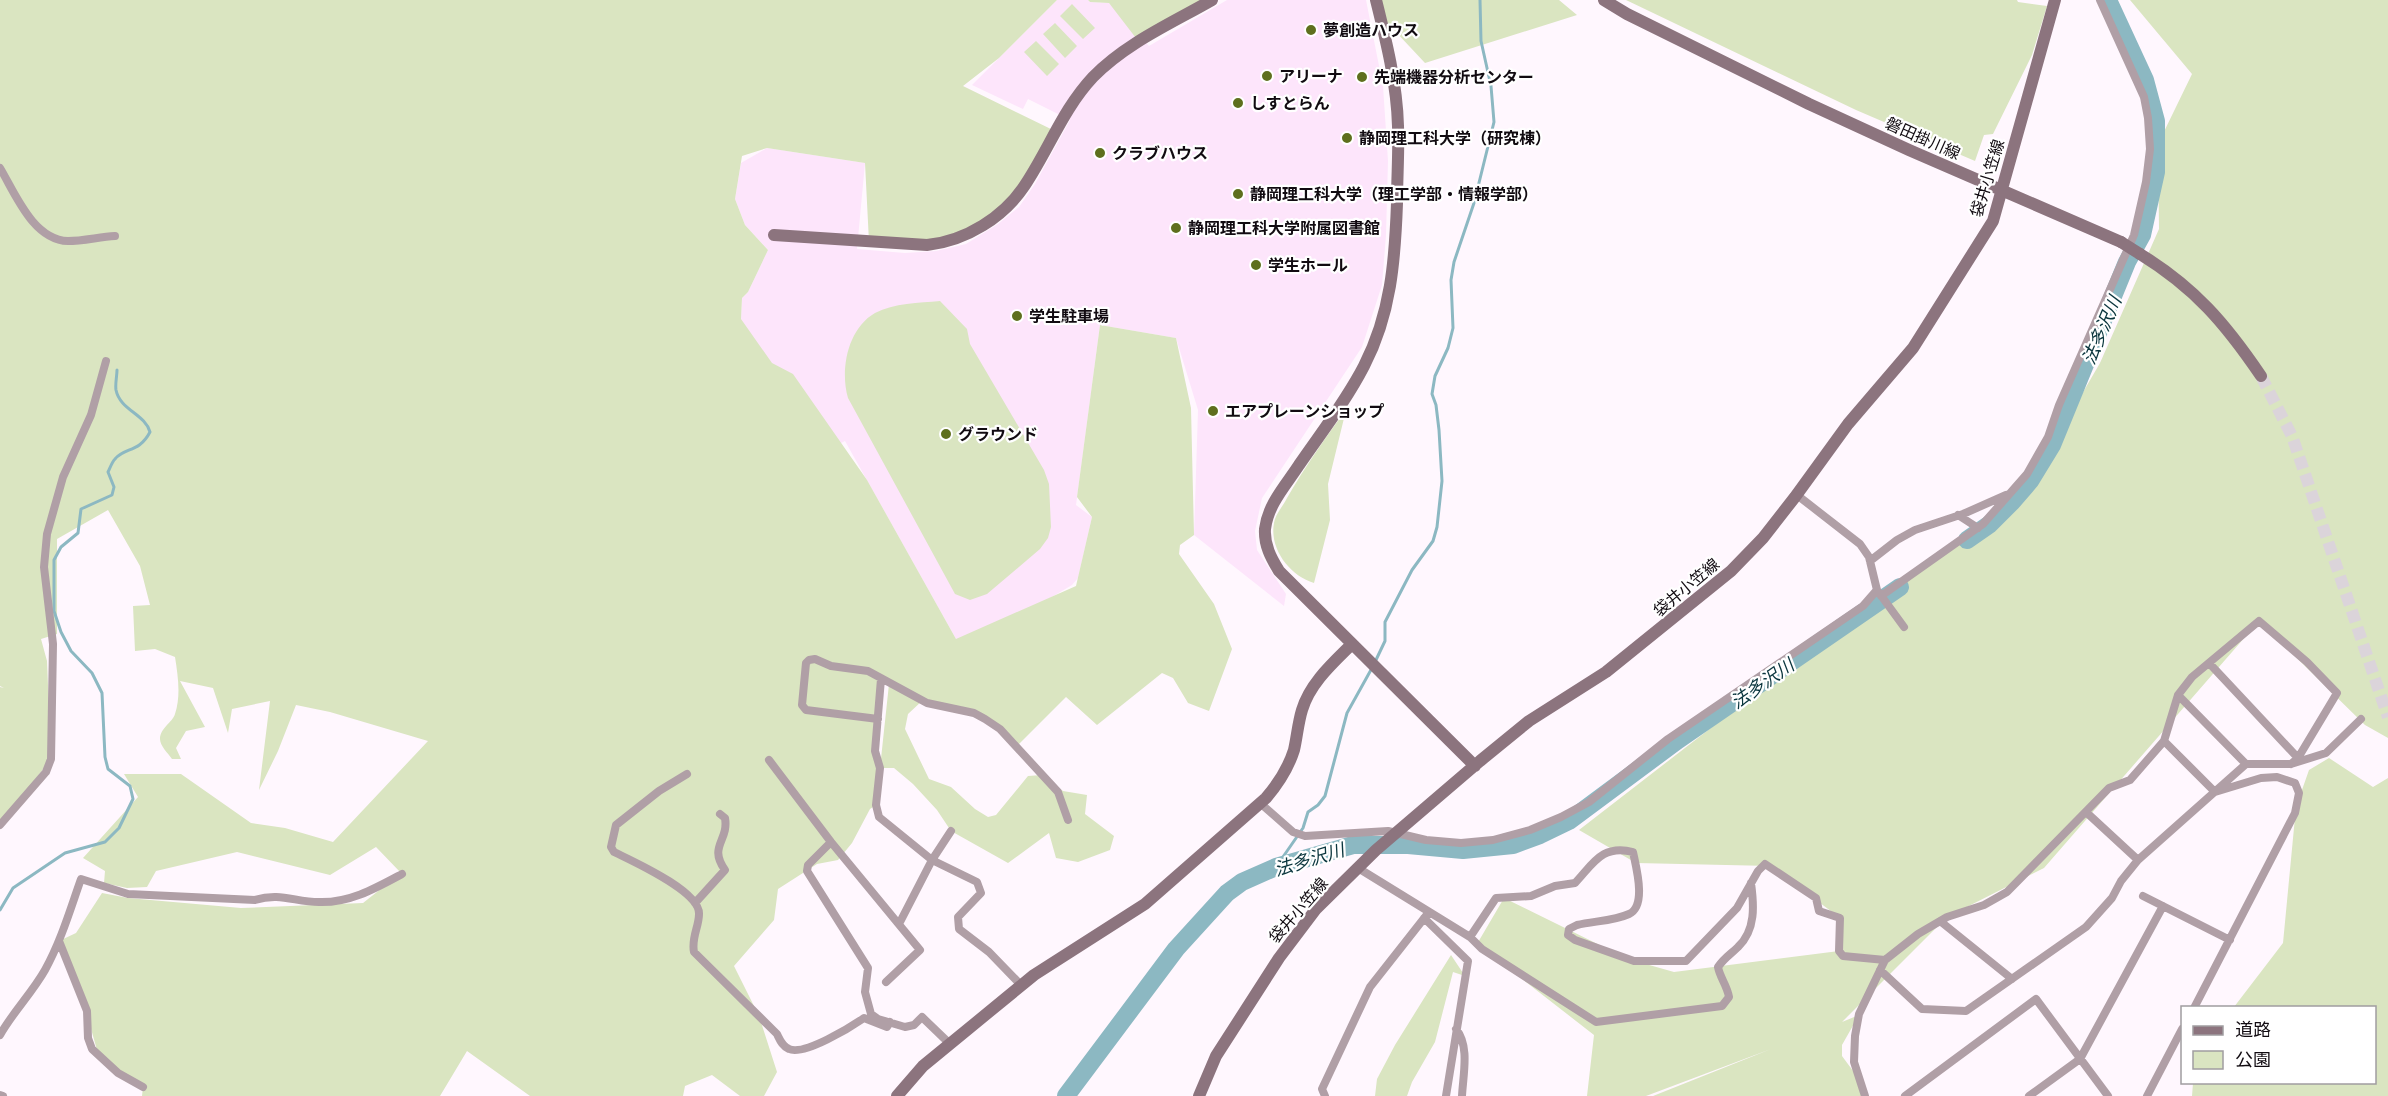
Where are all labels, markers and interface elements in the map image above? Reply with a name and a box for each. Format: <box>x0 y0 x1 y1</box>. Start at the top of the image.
place label: 夢創造ハウス <box>1323 19 1419 41</box>
marker: 夢創造ハウス <box>1304 23 1318 37</box>
place label: アリーナ <box>1279 65 1343 87</box>
place label: 先端機器分析センター <box>1374 66 1534 88</box>
marker: アリーナ <box>1260 69 1274 83</box>
marker: 先端機器分析センター <box>1355 70 1369 84</box>
place label: しすとらん <box>1250 92 1330 114</box>
marker: しすとらん <box>1231 96 1245 110</box>
street label: 磐田掛川線 <box>1882 112 1964 164</box>
place label: 静岡理工科大学（研究棟） <box>1359 127 1551 149</box>
marker: 静岡理工科大学（研究棟） <box>1340 131 1354 145</box>
street label: 袋井小笠線 <box>1965 137 2009 219</box>
place label: クラブハウス <box>1112 142 1208 164</box>
marker: クラブハウス <box>1093 146 1107 160</box>
place label: 静岡理工科大学（理工学部・情報学部） <box>1250 183 1538 205</box>
marker: 静岡理工科大学（理工学部・情報学部） <box>1231 187 1245 201</box>
place label: 静岡理工科大学附属図書館 <box>1188 217 1380 239</box>
marker: 静岡理工科大学附属図書館 <box>1169 221 1183 235</box>
place label: 学生ホール <box>1268 254 1348 276</box>
marker: 学生ホール <box>1249 258 1263 272</box>
water label: 法多沢川 <box>2076 290 2127 368</box>
place label: 学生駐車場 <box>1029 305 1109 327</box>
marker: 学生駐車場 <box>1010 309 1024 323</box>
place label: エアプレーンショップ <box>1225 400 1384 422</box>
marker: エアプレーンショップ <box>1206 404 1220 418</box>
place label: グラウンド <box>958 423 1038 445</box>
marker: グラウンド <box>939 427 953 441</box>
street label: 袋井小笠線 <box>1648 553 1724 621</box>
water label: 法多沢川 <box>1726 651 1800 713</box>
water label: 法多沢川 <box>1271 836 1349 881</box>
street label: 袋井小笠線 <box>1263 873 1333 947</box>
legend <box>2181 1006 2376 1084</box>
text: 道路 <box>2235 1017 2271 1041</box>
text: 公園 <box>2235 1047 2271 1071</box>

